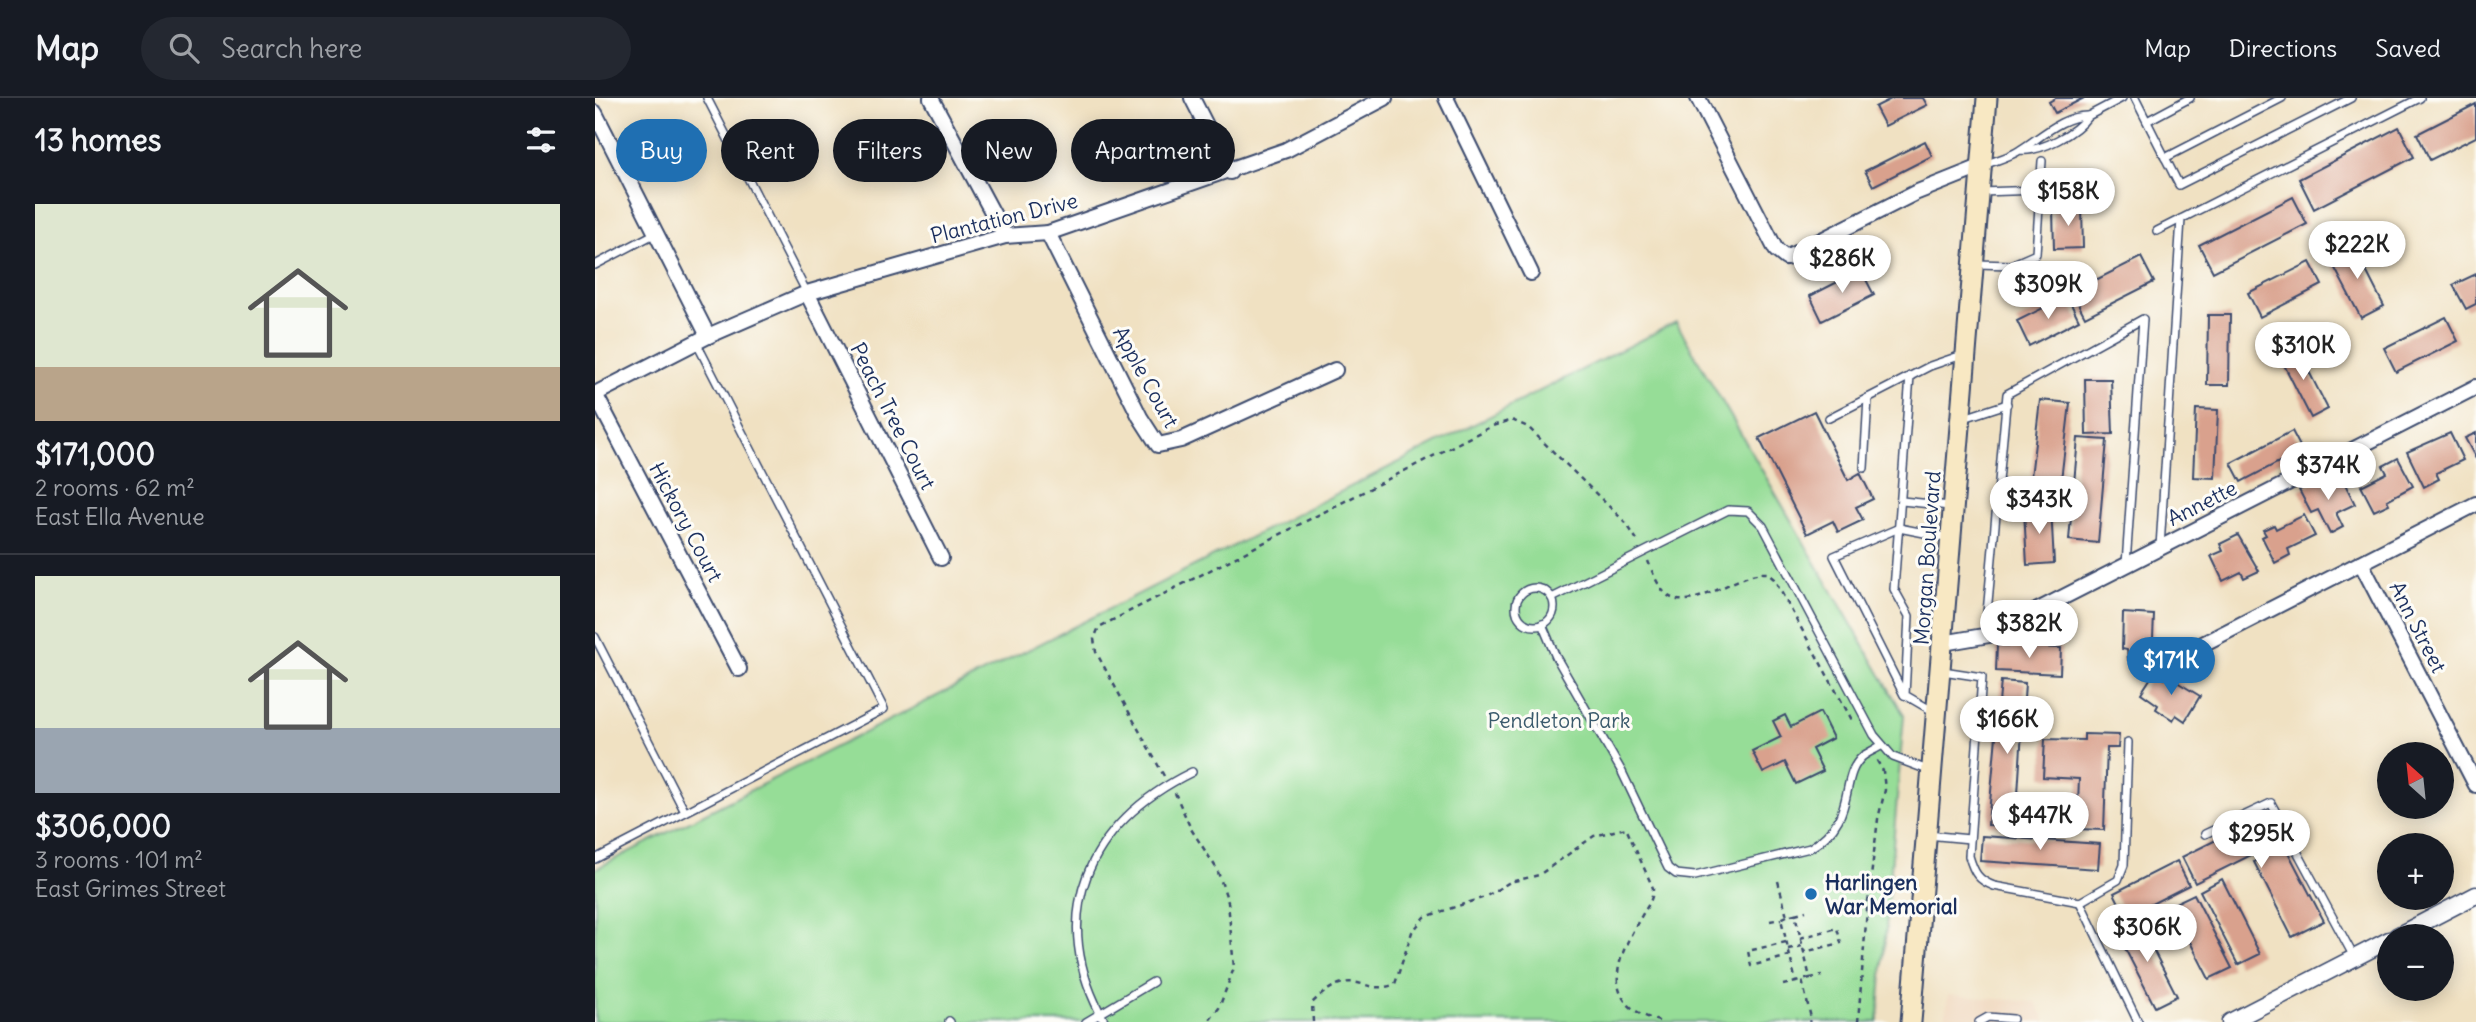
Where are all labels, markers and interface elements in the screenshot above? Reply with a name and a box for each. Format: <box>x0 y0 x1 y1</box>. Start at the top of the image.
search box <box>141 17 631 80</box>
text: Map <box>35 27 99 69</box>
icon: search <box>165 29 203 67</box>
text: Search here <box>221 32 362 65</box>
text: Map <box>2144 33 2191 63</box>
text: Directions <box>2229 33 2337 63</box>
text: Saved <box>2375 33 2441 63</box>
chip: Buy <box>616 119 707 182</box>
chip: Rent <box>721 119 819 182</box>
chip: Filters <box>833 119 947 182</box>
chip: New <box>961 119 1057 182</box>
chip: Apartment <box>1071 119 1235 182</box>
text: 13 homes <box>35 121 161 159</box>
icon: filters <box>522 121 560 159</box>
pin: $158K <box>2019 169 2117 228</box>
text: $158K <box>2037 176 2099 205</box>
street label: Plantation Drive <box>928 187 1080 249</box>
pin: $222K <box>2308 222 2406 281</box>
text: $222K <box>2325 229 2389 258</box>
pin: $286K <box>1793 236 1891 295</box>
text: $286K <box>1809 243 1875 272</box>
icon: home <box>235 250 361 376</box>
pin: $309K <box>1999 262 2097 321</box>
text: $309K <box>2014 269 2082 298</box>
street label: Apple Court <box>1107 322 1185 432</box>
pin: $310K <box>2254 322 2352 382</box>
text: $310K <box>2271 330 2335 359</box>
street label: Peach Tree Court <box>844 338 942 494</box>
text: $171,000 <box>35 435 155 473</box>
pin: $374K <box>2279 442 2377 502</box>
text: $374K <box>2296 450 2360 479</box>
street label: Hickory Court <box>643 458 729 586</box>
street label: Morgan Boulevard <box>1907 470 1947 646</box>
text: 2 rooms · 62 m² <box>35 473 195 502</box>
street label: Annette <box>2163 474 2241 532</box>
pin: $343K <box>1990 476 2088 536</box>
text: $343K <box>2006 484 2072 513</box>
text: East Ella Avenue <box>35 502 205 531</box>
street label: Ann Street <box>2384 577 2452 677</box>
pin: $382K <box>1980 601 2078 660</box>
text: $382K <box>1996 608 2062 637</box>
icon: home <box>235 622 361 748</box>
pin: $171K <box>2122 638 2220 697</box>
text: $171K <box>2143 645 2199 674</box>
pin: $166K <box>1958 696 2056 756</box>
text: $166K <box>1976 704 2038 733</box>
park label: Pendleton Park <box>1487 707 1631 734</box>
north arrow <box>2377 742 2453 819</box>
map controls <box>2377 742 2454 1001</box>
pin: $447K <box>1991 792 2089 852</box>
text: $447K <box>2008 800 2072 829</box>
text: $306,000 <box>35 807 171 845</box>
pin: $295K <box>2212 810 2310 870</box>
text: $295K <box>2228 818 2294 847</box>
button: + <box>2377 833 2454 910</box>
text: 3 rooms · 101 m² <box>35 845 203 874</box>
place label: Harlingen War Memorial <box>1825 869 1957 920</box>
text: East Grimes Street <box>35 874 226 903</box>
marker: Harlingen War Memorial <box>1803 886 1819 902</box>
pin: $306K <box>2098 904 2196 964</box>
text: $306K <box>2113 912 2181 941</box>
button: − <box>2377 924 2454 1001</box>

